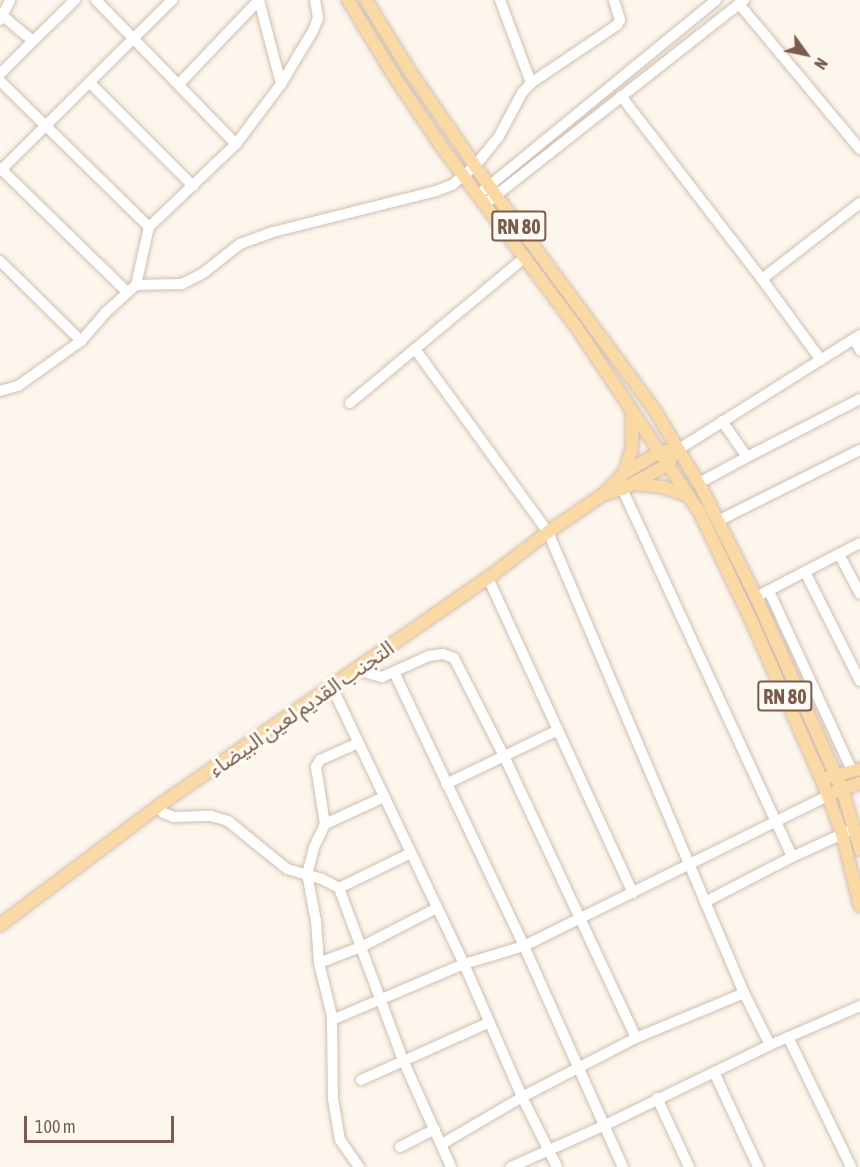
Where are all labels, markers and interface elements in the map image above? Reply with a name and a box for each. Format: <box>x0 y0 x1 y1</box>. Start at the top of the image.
north arrow <box>776 24 836 84</box>
text: N <box>811 55 831 73</box>
road number: RN 80 <box>490 209 548 243</box>
street label: التجنب القديم لعين البيضاء <box>204 635 398 781</box>
road number: RN 80 <box>756 679 814 713</box>
scale bar <box>27 1104 177 1142</box>
text: 100 m <box>35 1116 76 1137</box>

